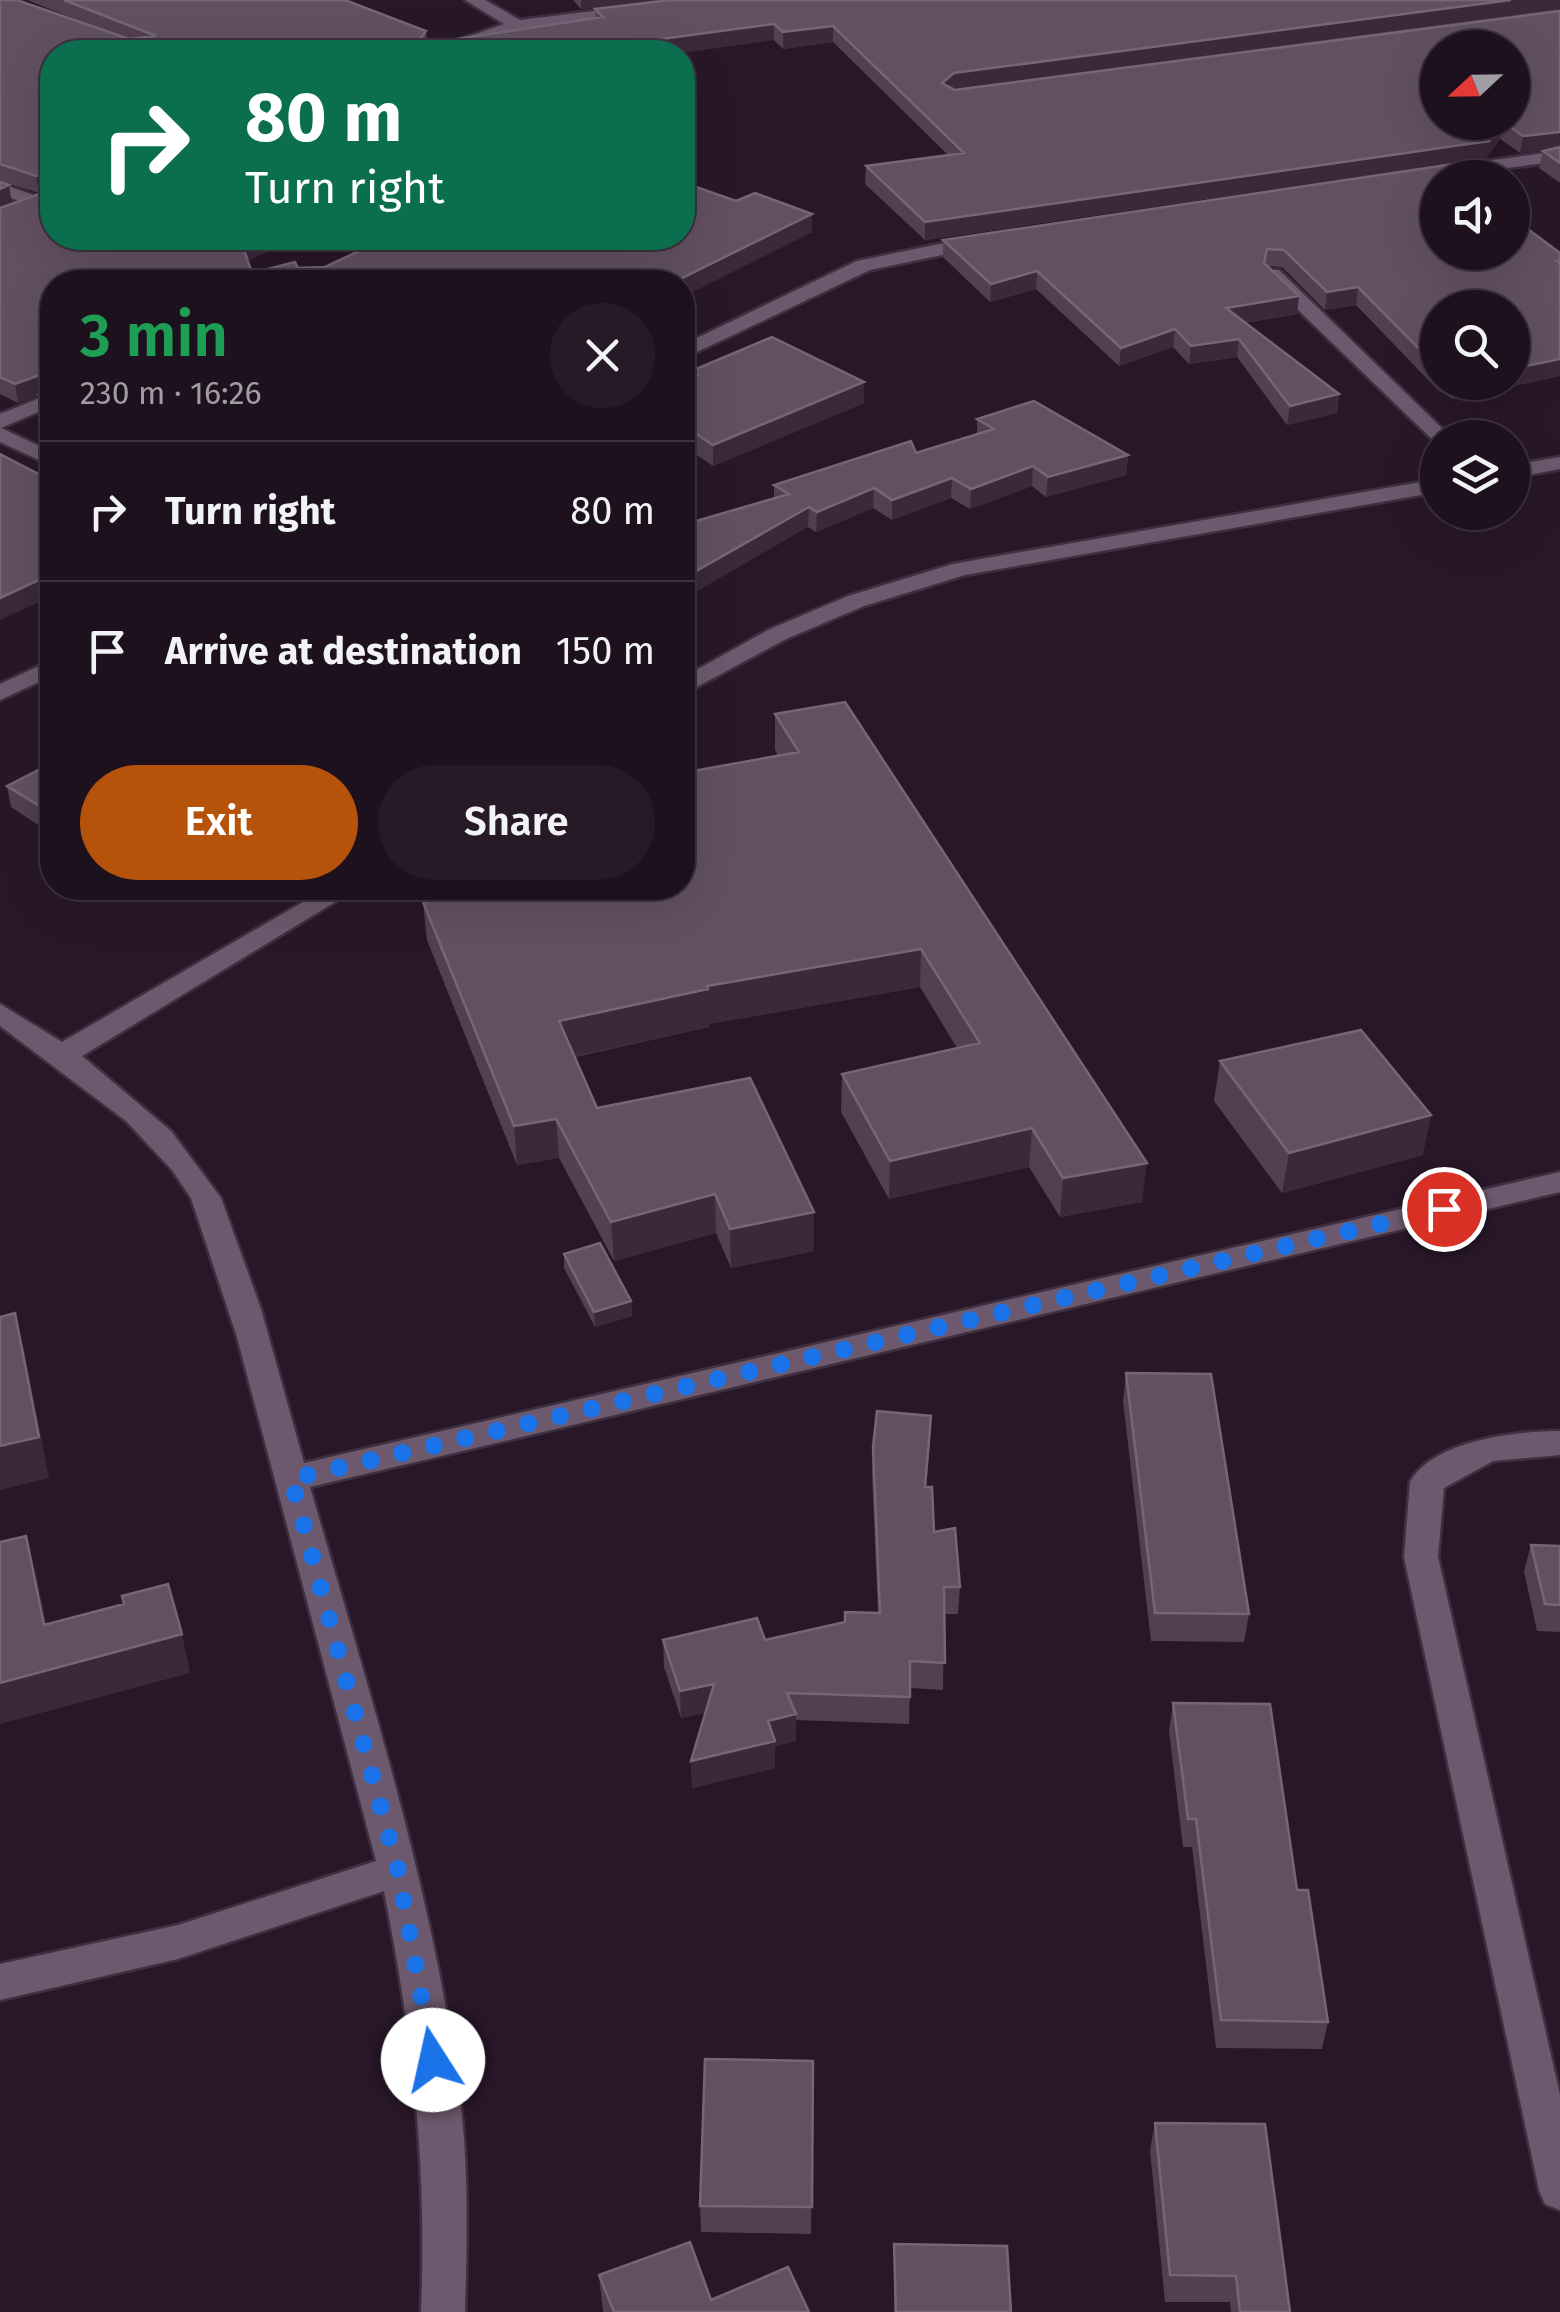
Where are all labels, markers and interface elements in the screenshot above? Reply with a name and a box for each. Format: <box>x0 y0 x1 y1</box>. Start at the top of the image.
north arrow <box>1420 30 1530 140</box>
map controls <box>1420 30 1530 530</box>
text: 80 m <box>245 76 402 160</box>
icon: right <box>80 80 210 210</box>
button: sound <box>1420 160 1530 270</box>
text: Turn right <box>245 161 444 215</box>
button: search <box>1420 290 1530 400</box>
text: 3 min <box>80 300 228 372</box>
button: close <box>550 303 655 408</box>
text: 230 m · 16:26 <box>80 374 262 412</box>
button: layers <box>1420 420 1530 530</box>
icon: right <box>80 484 135 539</box>
text: Turn right <box>165 488 335 534</box>
text: 80 m <box>570 488 655 534</box>
icon: arrive <box>80 624 135 679</box>
text: Arrive at destination <box>165 628 522 674</box>
text: 150 m <box>556 628 655 674</box>
button: Exit <box>80 765 358 880</box>
button: Share <box>378 765 655 880</box>
pin <box>1402 1167 1487 1252</box>
icon: arrive <box>1417 1182 1472 1237</box>
position arrow <box>381 2008 485 2112</box>

